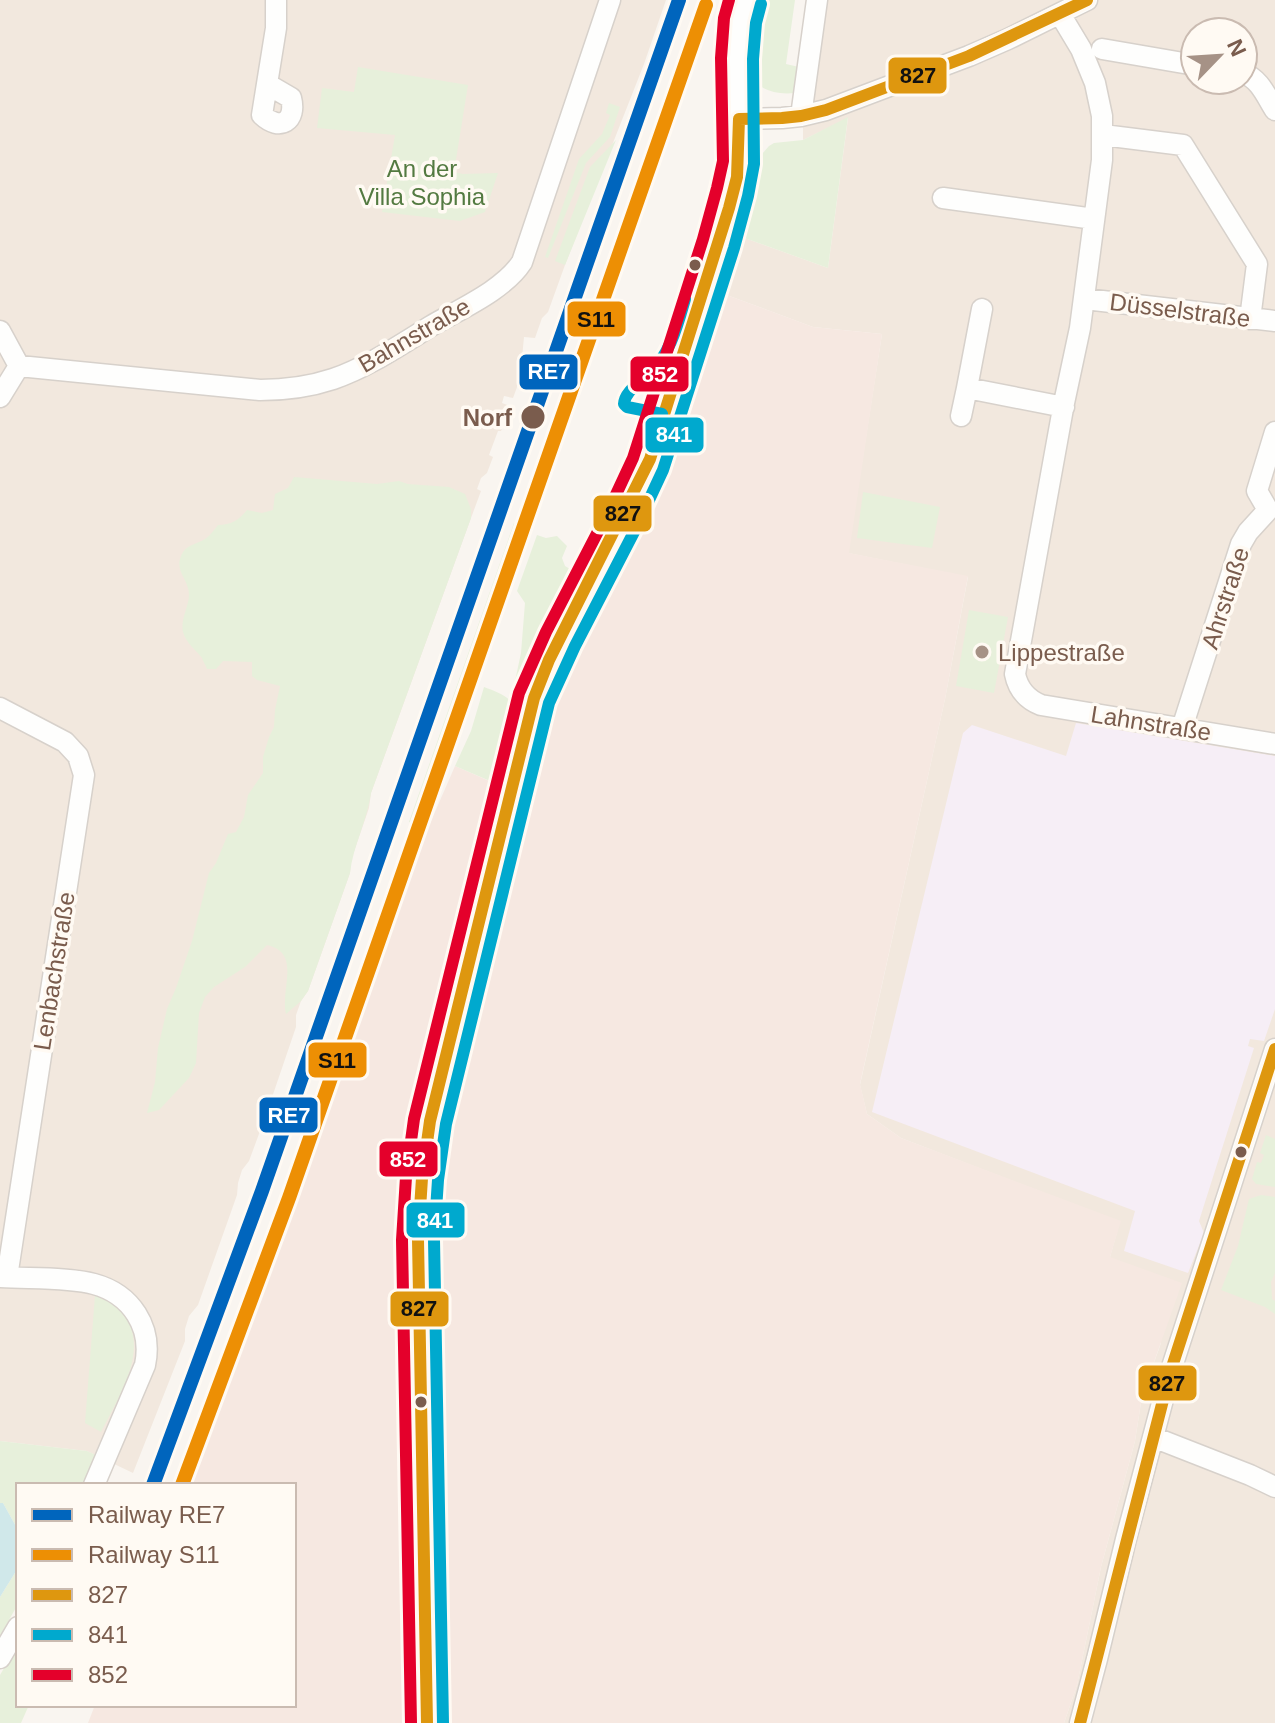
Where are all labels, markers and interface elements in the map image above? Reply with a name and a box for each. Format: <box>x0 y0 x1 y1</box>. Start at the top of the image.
north arrow <box>1179 16 1259 96</box>
text: N <box>1222 35 1251 60</box>
line badge: 827 <box>887 56 948 95</box>
text: 827 <box>900 63 936 88</box>
park label: An der Villa Sophia <box>359 155 486 210</box>
unlabelled marker <box>687 257 703 273</box>
street label: Düsselstraße <box>1108 288 1252 332</box>
street label: Bahnstraße <box>354 292 474 378</box>
line badge: S11 <box>566 300 627 338</box>
text: S11 <box>577 307 615 332</box>
line badge: RE7 <box>518 353 579 391</box>
line badge: 852 <box>629 355 690 393</box>
text: RE7 <box>528 359 570 384</box>
text: 852 <box>642 362 678 387</box>
marker: Norf <box>519 403 547 431</box>
place label: Norf <box>463 404 513 431</box>
line badge: 841 <box>644 416 705 454</box>
text: 841 <box>656 422 692 447</box>
line badge: 827 <box>592 494 653 533</box>
text: 827 <box>605 501 641 526</box>
street label: Ahrstraße <box>1196 544 1254 652</box>
place label: Lippestraße <box>998 639 1125 666</box>
marker: Lippestraße <box>973 643 991 661</box>
street label: Lahnstraße <box>1089 700 1213 746</box>
street label: Lenbachstraße <box>28 890 80 1052</box>
line badge: S11 <box>307 1041 368 1079</box>
text: S11 <box>318 1048 356 1073</box>
line badge: RE7 <box>258 1096 319 1134</box>
text: RE7 <box>268 1103 310 1128</box>
line badge: 852 <box>378 1140 439 1178</box>
unlabelled marker <box>1233 1144 1249 1160</box>
text: 852 <box>390 1147 426 1172</box>
line badge: 841 <box>405 1201 466 1239</box>
text: 841 <box>417 1208 453 1233</box>
line badge: 827 <box>389 1290 450 1328</box>
text: 827 <box>401 1296 437 1321</box>
line badge: 827 <box>1137 1364 1198 1402</box>
text: 827 <box>1149 1371 1185 1396</box>
unlabelled marker <box>413 1394 429 1410</box>
legend <box>16 1483 296 1707</box>
text: Railway RE7 <box>88 1501 225 1528</box>
text: Railway S11 <box>88 1541 220 1568</box>
text: 827 <box>88 1581 128 1608</box>
text: 841 <box>88 1621 128 1648</box>
text: 852 <box>88 1661 128 1688</box>

